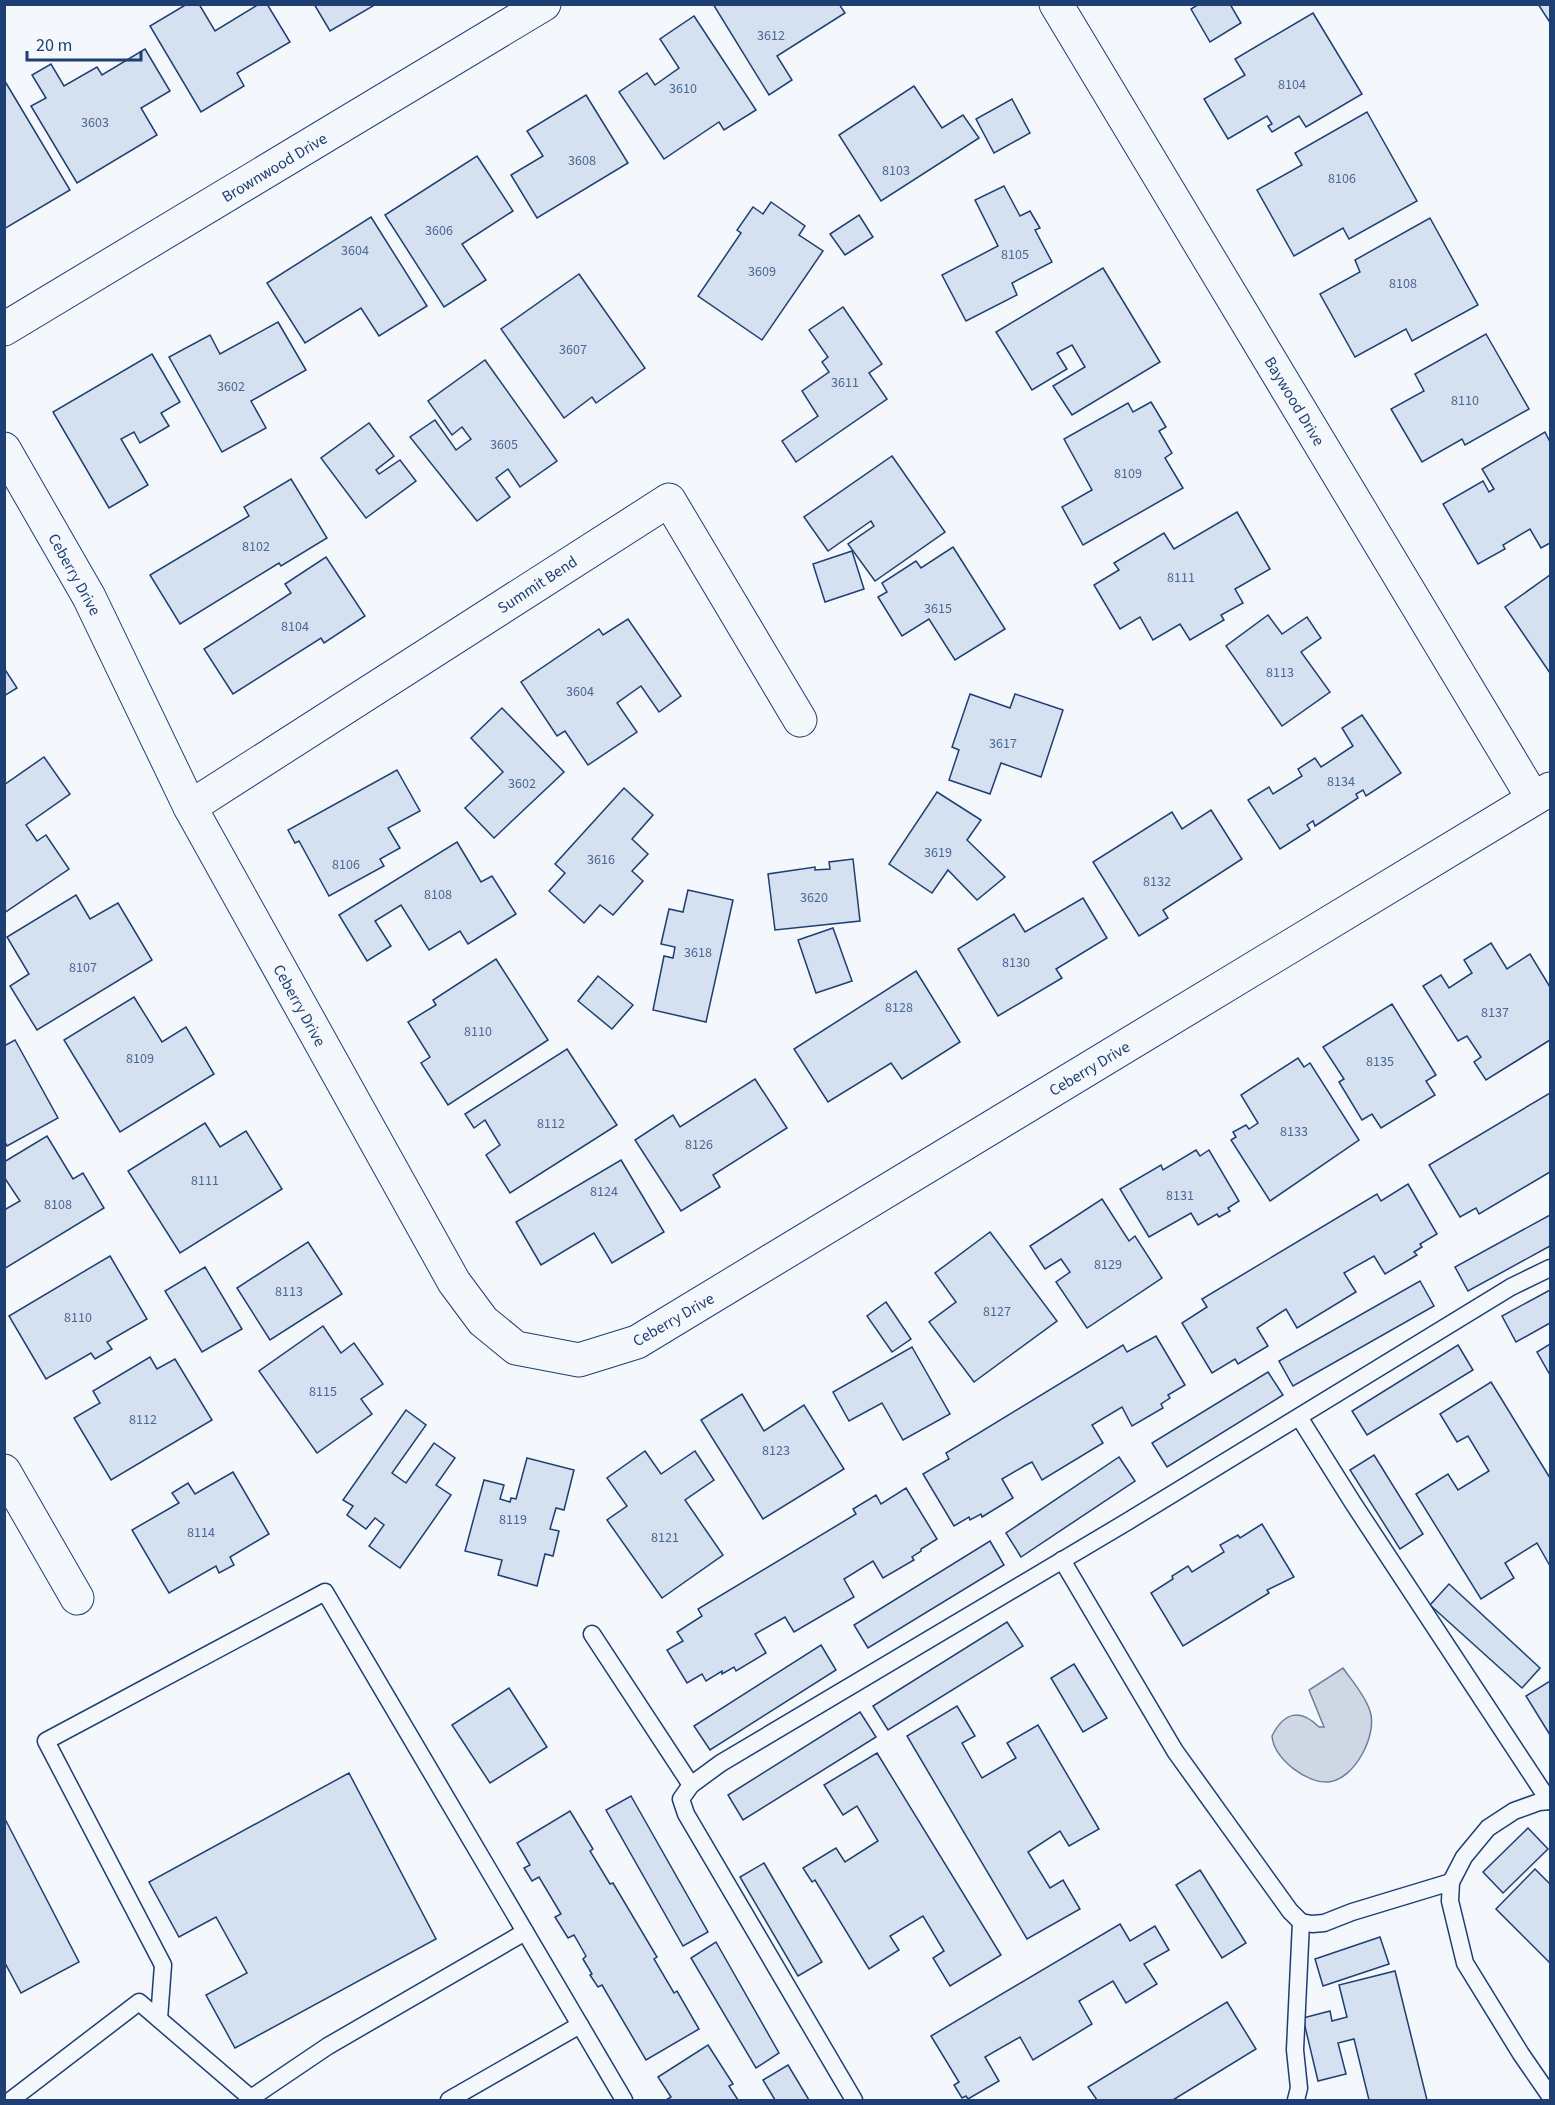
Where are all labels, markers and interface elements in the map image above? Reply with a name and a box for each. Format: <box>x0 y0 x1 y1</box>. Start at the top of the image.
scale bar <box>27 24 141 62</box>
house number: 3612 <box>757 26 785 46</box>
text: 20 m <box>36 33 72 58</box>
house number: 8104 <box>1278 75 1306 95</box>
house number: 3610 <box>669 79 697 99</box>
house number: 3603 <box>81 113 109 133</box>
street label: Brownwood Drive <box>218 128 331 208</box>
house number: 3608 <box>568 151 596 171</box>
house number: 8103 <box>882 161 910 181</box>
house number: 8106 <box>1328 169 1356 189</box>
house number: 3606 <box>425 221 453 241</box>
house number: 3604 <box>341 241 369 261</box>
house number: 8105 <box>1001 245 1029 265</box>
house number: 3609 <box>748 262 776 282</box>
house number: 8108 <box>1389 274 1417 294</box>
house number: 3607 <box>559 340 587 360</box>
street label: Baywood Drive <box>1259 353 1329 450</box>
house number: 3611 <box>831 373 859 393</box>
house number: 3602 <box>217 377 245 397</box>
house number: 8110 <box>1451 391 1479 411</box>
house number: 3605 <box>490 435 518 455</box>
house number: 8109 <box>1114 464 1142 484</box>
street label: Ceberry Drive <box>43 529 106 620</box>
house number: 8102 <box>242 537 270 557</box>
street label: Summit Bend <box>493 551 582 619</box>
house number: 8111 <box>1167 568 1195 588</box>
house number: 3615 <box>924 599 952 619</box>
house number: 8104 <box>281 617 309 637</box>
house number: 8113 <box>1266 663 1294 683</box>
house number: 3604 <box>566 682 594 702</box>
house number: 3617 <box>989 734 1017 754</box>
house number: 8134 <box>1327 772 1355 792</box>
house number: 3602 <box>508 774 536 794</box>
house number: 3619 <box>924 843 952 863</box>
house number: 3616 <box>587 850 615 870</box>
house number: 8106 <box>332 855 360 875</box>
house number: 8132 <box>1143 872 1171 892</box>
house number: 8108 <box>424 885 452 905</box>
house number: 3620 <box>800 888 828 908</box>
house number: 3618 <box>684 943 712 963</box>
house number: 8130 <box>1002 953 1030 973</box>
house number: 8107 <box>69 958 97 978</box>
street label: Ceberry Drive <box>268 960 331 1051</box>
house number: 8128 <box>885 998 913 1018</box>
house number: 8137 <box>1481 1003 1509 1023</box>
house number: 8110 <box>464 1022 492 1042</box>
street label: Ceberry Drive <box>1045 1036 1134 1102</box>
house number: 8109 <box>126 1049 154 1069</box>
house number: 8135 <box>1366 1052 1394 1072</box>
house number: 8112 <box>537 1114 565 1134</box>
house number: 8133 <box>1280 1122 1308 1142</box>
house number: 8126 <box>685 1135 713 1155</box>
house number: 8111 <box>191 1171 219 1191</box>
house number: 8124 <box>590 1182 618 1202</box>
house number: 8131 <box>1166 1186 1194 1206</box>
house number: 8108 <box>44 1195 72 1215</box>
house number: 8129 <box>1094 1255 1122 1275</box>
house number: 8113 <box>275 1282 303 1302</box>
street label: Ceberry Drive <box>629 1288 718 1352</box>
house number: 8127 <box>983 1302 1011 1322</box>
house number: 8110 <box>64 1308 92 1328</box>
house number: 8115 <box>309 1382 337 1402</box>
house number: 8112 <box>129 1410 157 1430</box>
house number: 8123 <box>762 1441 790 1461</box>
house number: 8119 <box>499 1510 527 1530</box>
house number: 8114 <box>187 1523 215 1543</box>
house number: 8121 <box>651 1528 679 1548</box>

